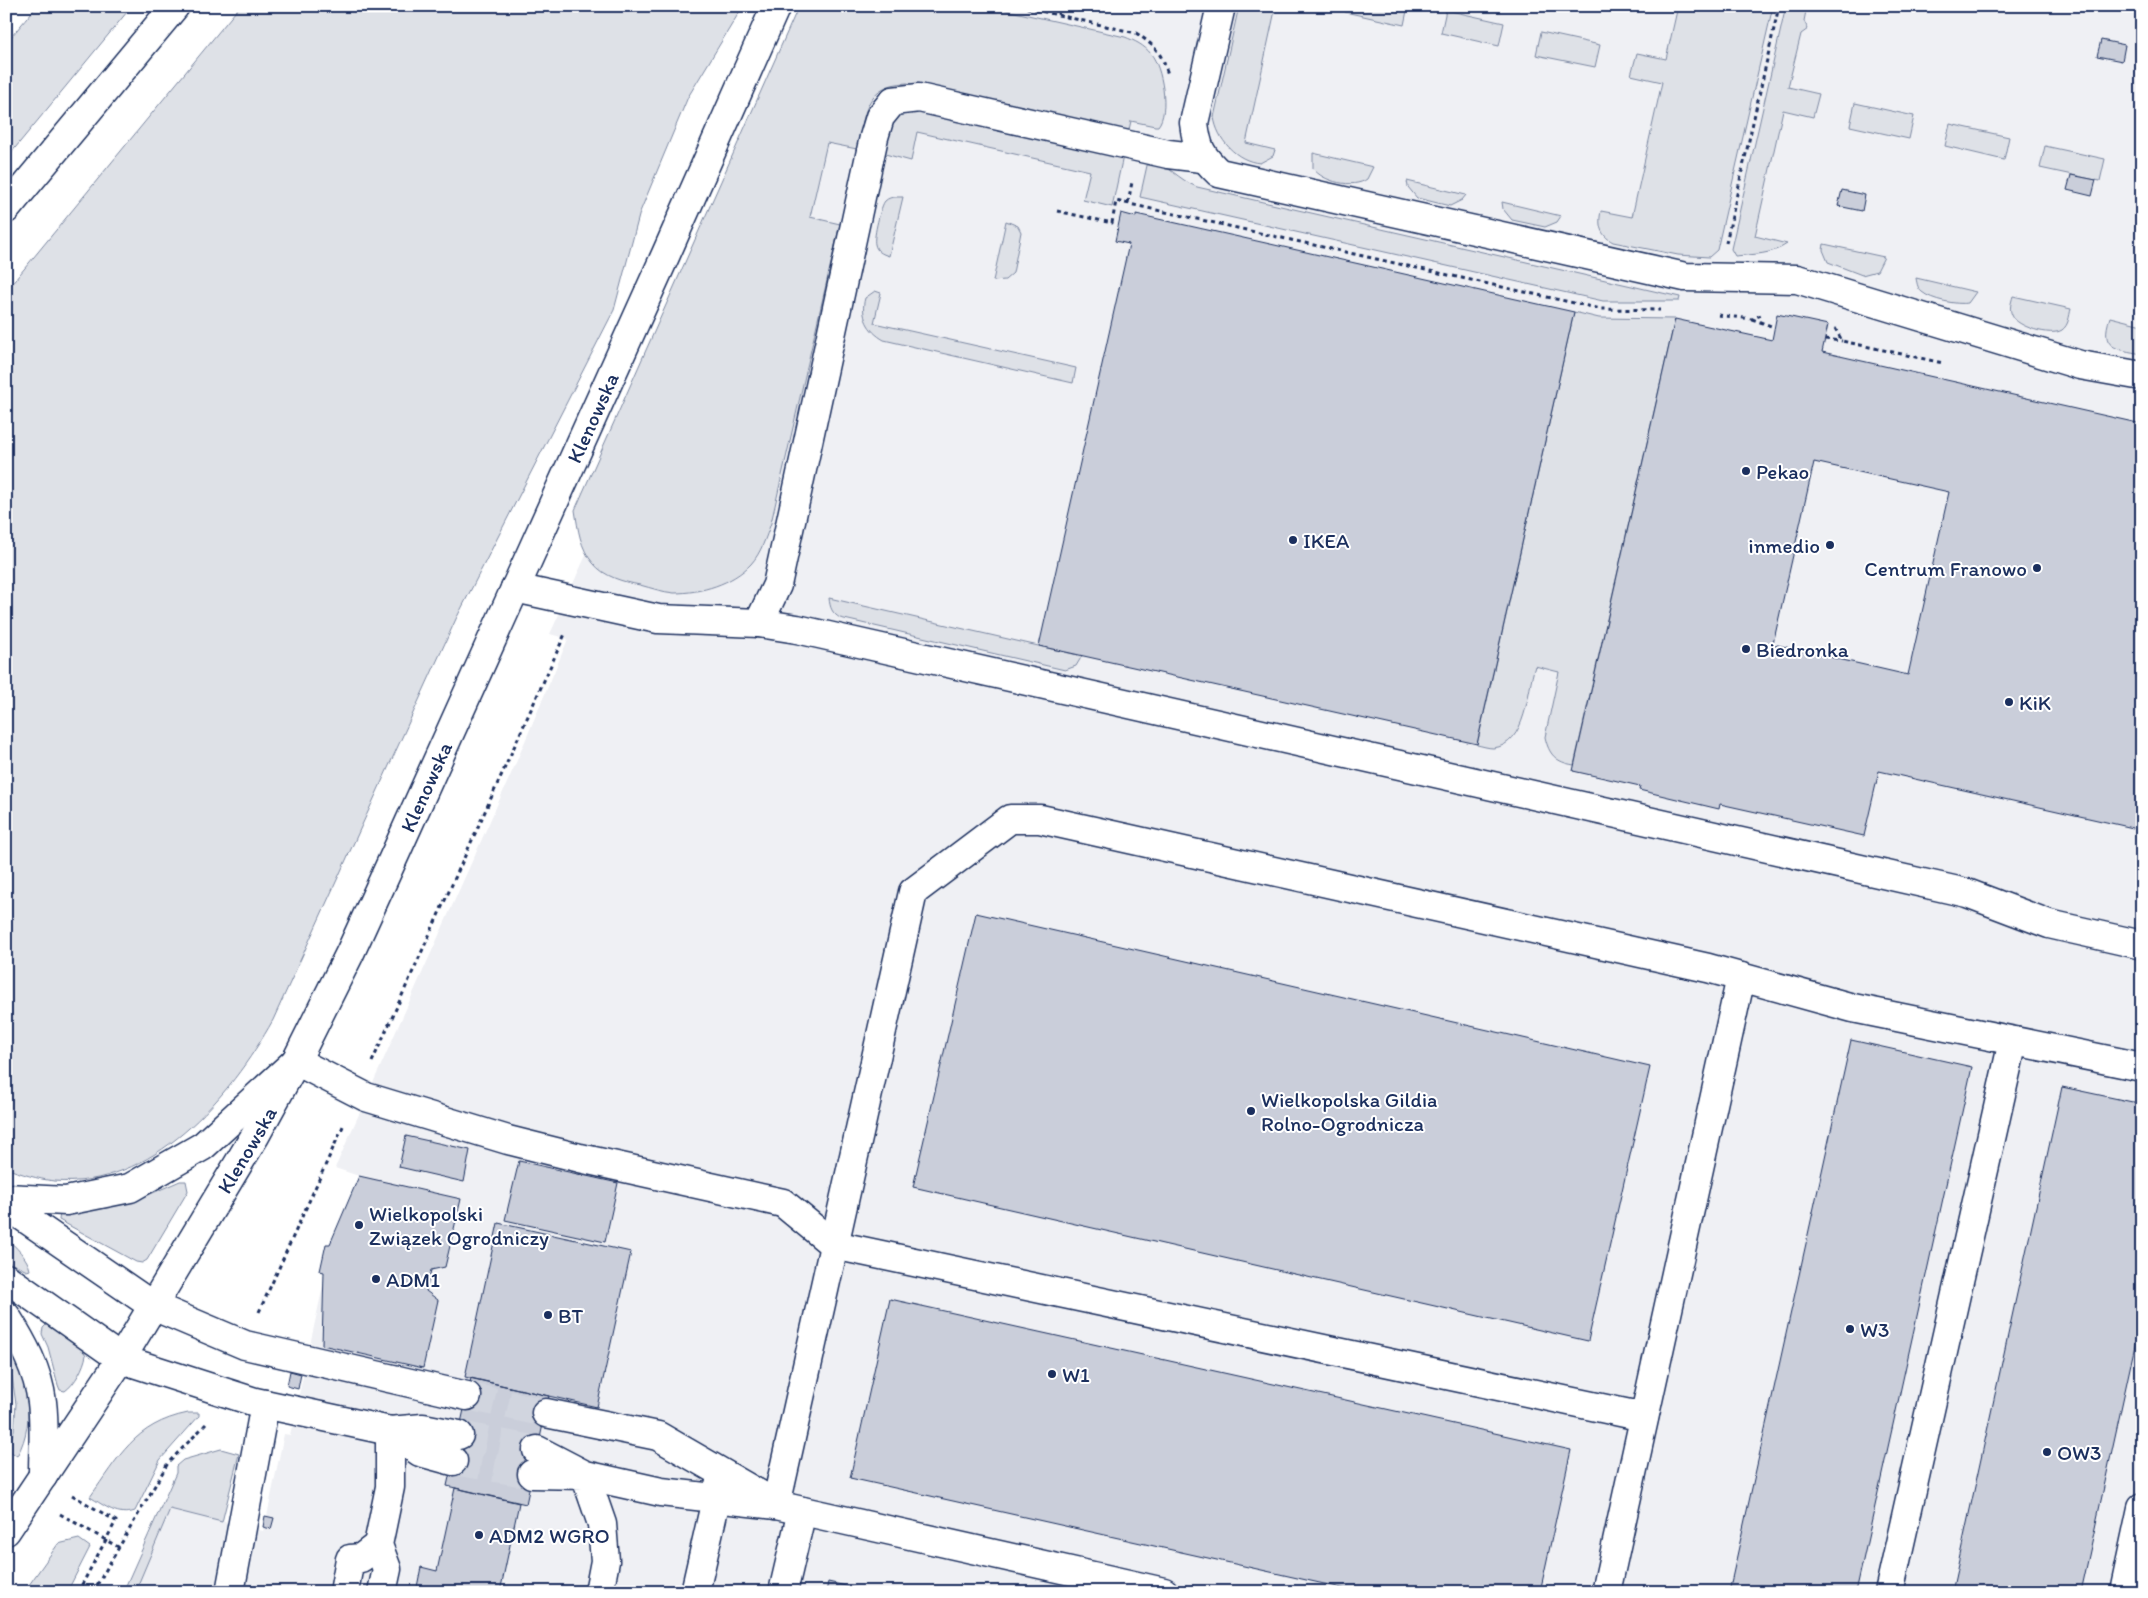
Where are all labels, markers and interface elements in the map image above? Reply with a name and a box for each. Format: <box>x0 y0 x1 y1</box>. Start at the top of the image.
street label: Klenowska <box>561 368 623 467</box>
place label: Pekao <box>1756 459 1809 484</box>
marker: Pekao <box>1740 465 1752 477</box>
place label: IKEA <box>1303 528 1350 553</box>
place label: inmedio <box>1748 533 1820 558</box>
marker: IKEA <box>1287 534 1299 546</box>
marker: inmedio <box>1824 539 1836 551</box>
place label: Centrum Franowo <box>1864 556 2027 581</box>
marker: Centrum Franowo <box>2031 562 2043 574</box>
place label: Biedronka <box>1756 637 1849 662</box>
marker: Biedronka <box>1740 643 1752 655</box>
place label: KiK <box>2019 690 2051 715</box>
marker: KiK <box>2003 696 2015 708</box>
street label: Klenowska <box>394 737 457 836</box>
place label: Wielkopolska Gildia Rolno-Ogrodnicza <box>1261 1087 1437 1136</box>
street label: Klenowska <box>211 1102 281 1198</box>
marker: Wielkopolska Gildia Rolno-Ogrodnicza <box>1245 1105 1257 1117</box>
place label: Wielkopolski Związek Ogrodniczy <box>369 1201 549 1250</box>
marker: Wielkopolski Związek Ogrodniczy <box>353 1219 365 1231</box>
place label: ADM1 <box>386 1267 440 1292</box>
marker: ADM1 <box>370 1273 382 1285</box>
place label: BT <box>558 1303 584 1328</box>
marker: BT <box>542 1309 554 1321</box>
place label: W3 <box>1860 1317 1889 1342</box>
marker: W3 <box>1844 1323 1856 1335</box>
place label: W1 <box>1062 1362 1090 1387</box>
marker: W1 <box>1046 1368 1058 1380</box>
place label: OW3 <box>2057 1440 2101 1465</box>
marker: OW3 <box>2041 1446 2053 1458</box>
place label: ADM2 WGRO <box>489 1523 610 1548</box>
marker: ADM2 WGRO <box>473 1529 485 1541</box>

